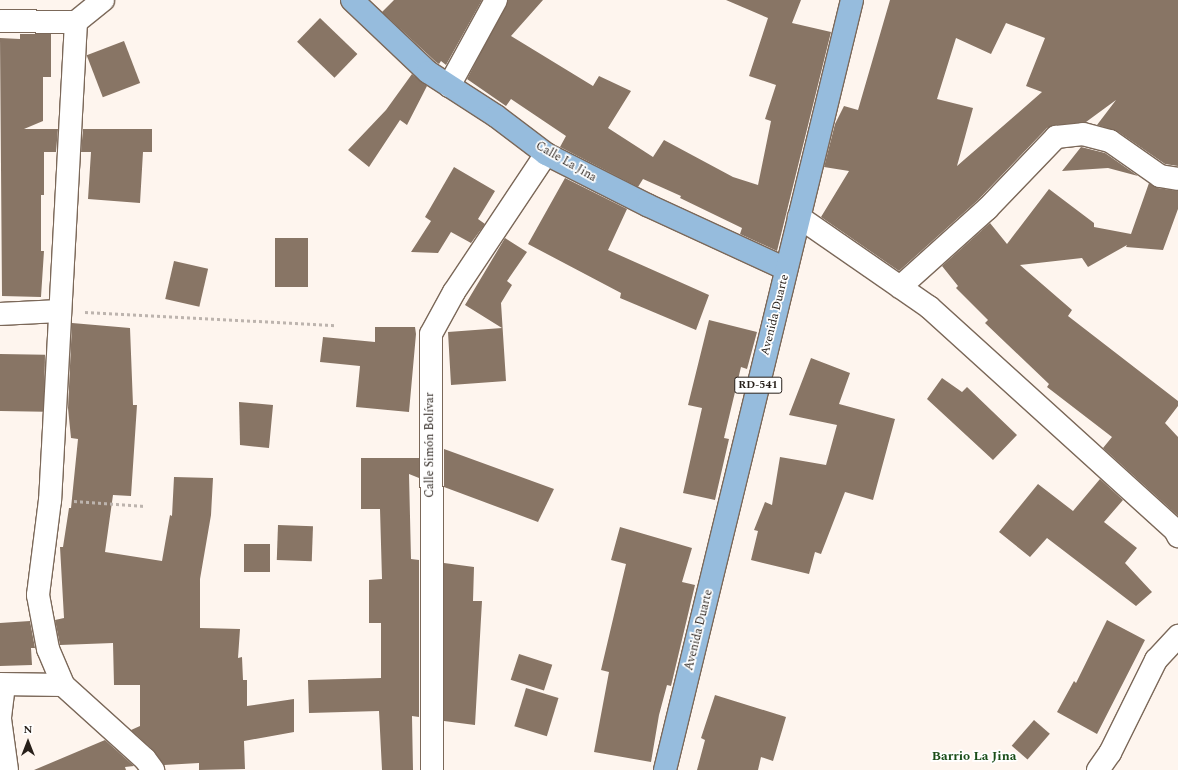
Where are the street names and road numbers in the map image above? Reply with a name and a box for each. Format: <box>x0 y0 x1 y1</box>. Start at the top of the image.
street label: Calle La Jina <box>533 139 599 185</box>
street label: Avenida Duarte <box>758 273 792 357</box>
road number: RD-541 <box>734 376 782 394</box>
street label: Calle Simón Bolívar <box>423 392 437 498</box>
street label: Avenida Duarte <box>682 588 716 672</box>

